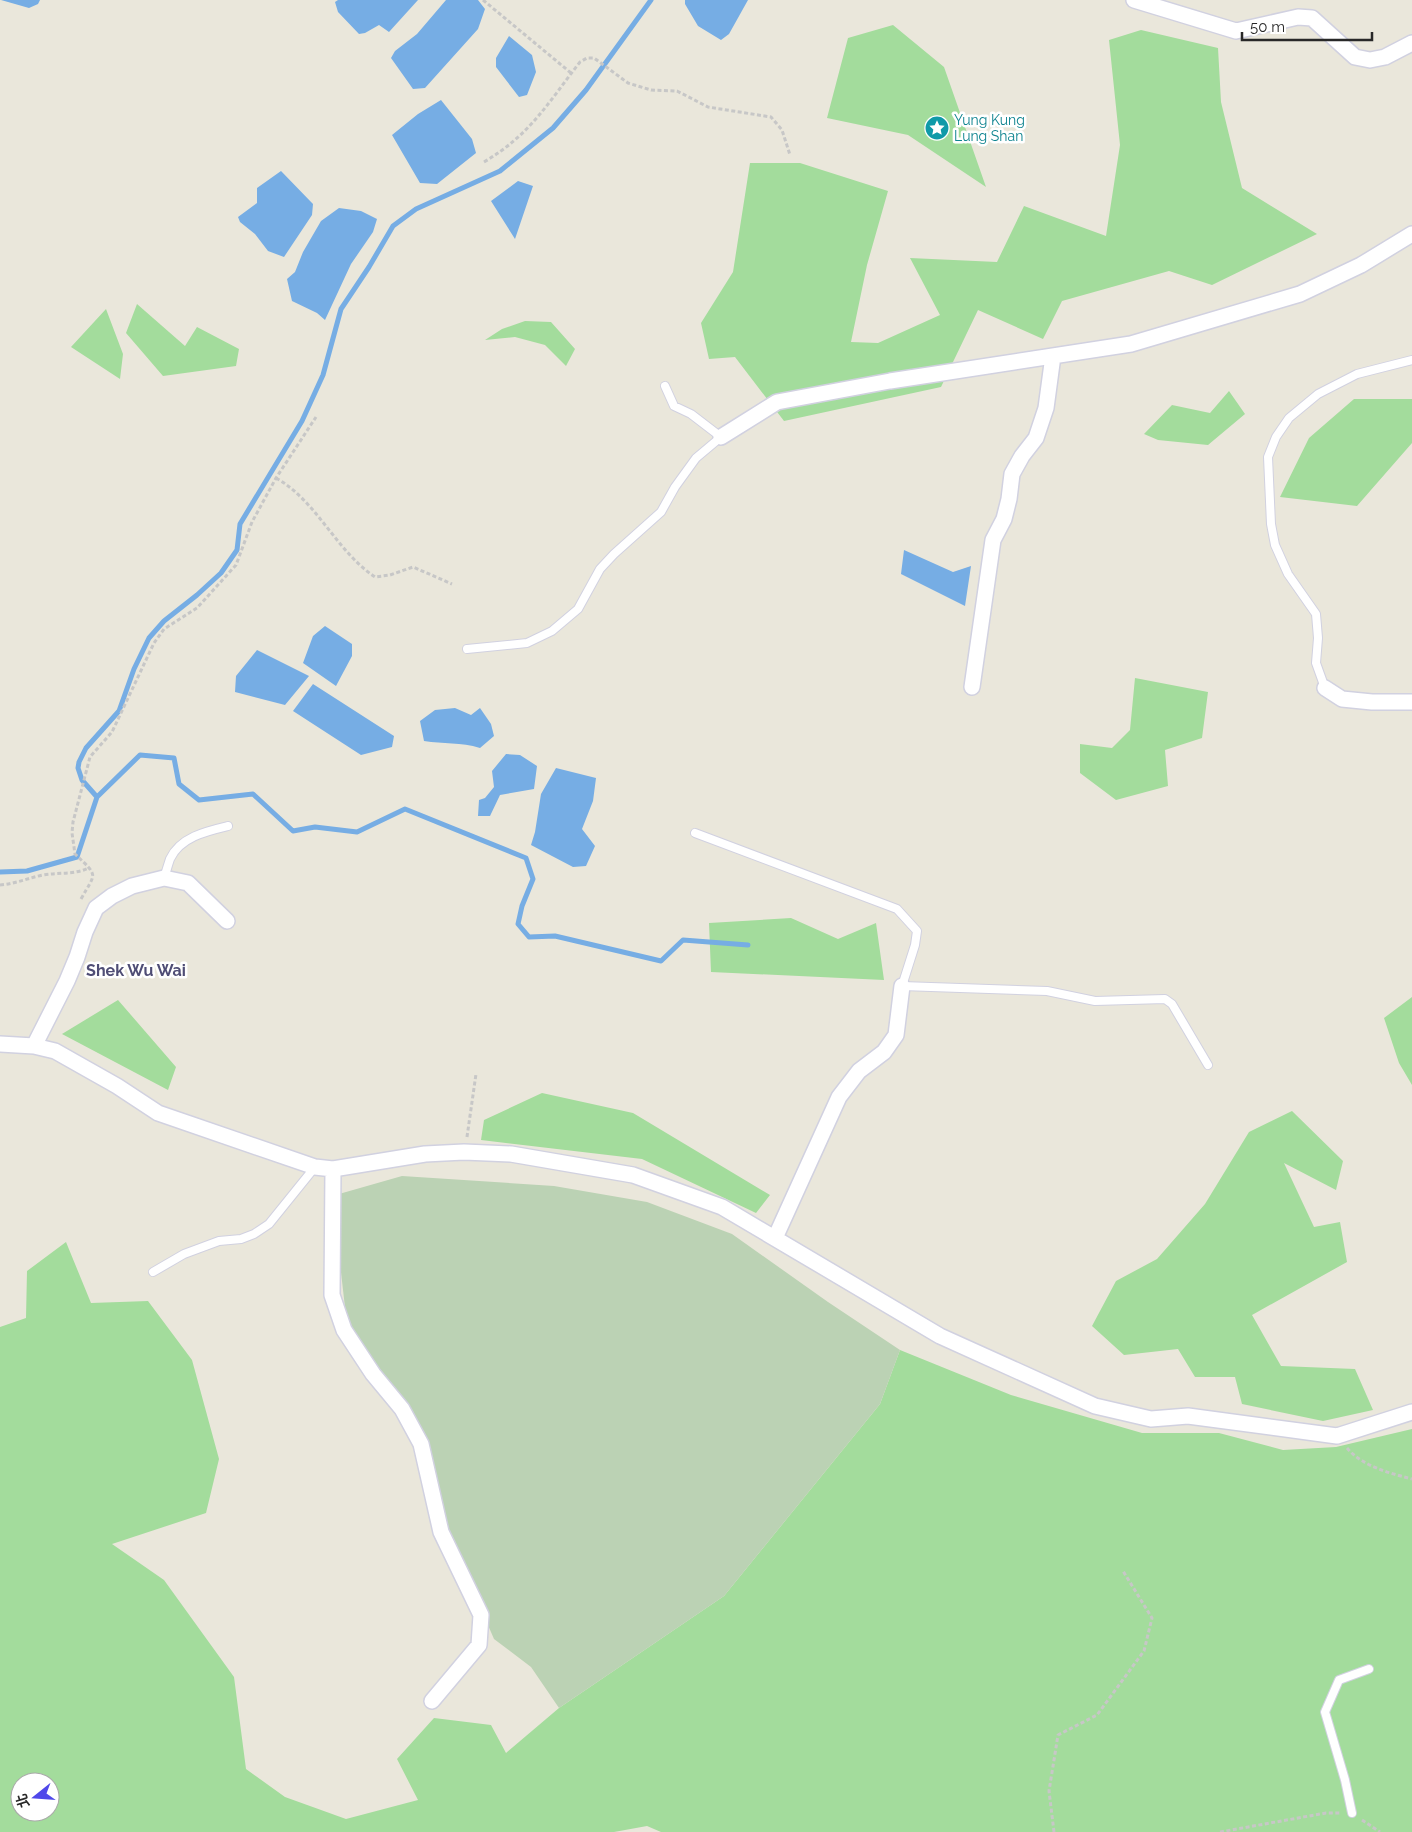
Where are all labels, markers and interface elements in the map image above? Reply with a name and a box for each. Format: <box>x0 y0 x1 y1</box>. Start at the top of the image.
scale bar <box>1242 10 1372 42</box>
text: 50 m <box>1250 18 1285 36</box>
place label: Yung Kung Lung Shan <box>954 112 1025 144</box>
place icon: Yung Kung Lung Shan <box>924 115 950 141</box>
district label: Shek Wu Wai <box>86 961 186 980</box>
north arrow <box>10 1772 60 1822</box>
text: 北 <box>13 1792 32 1810</box>

